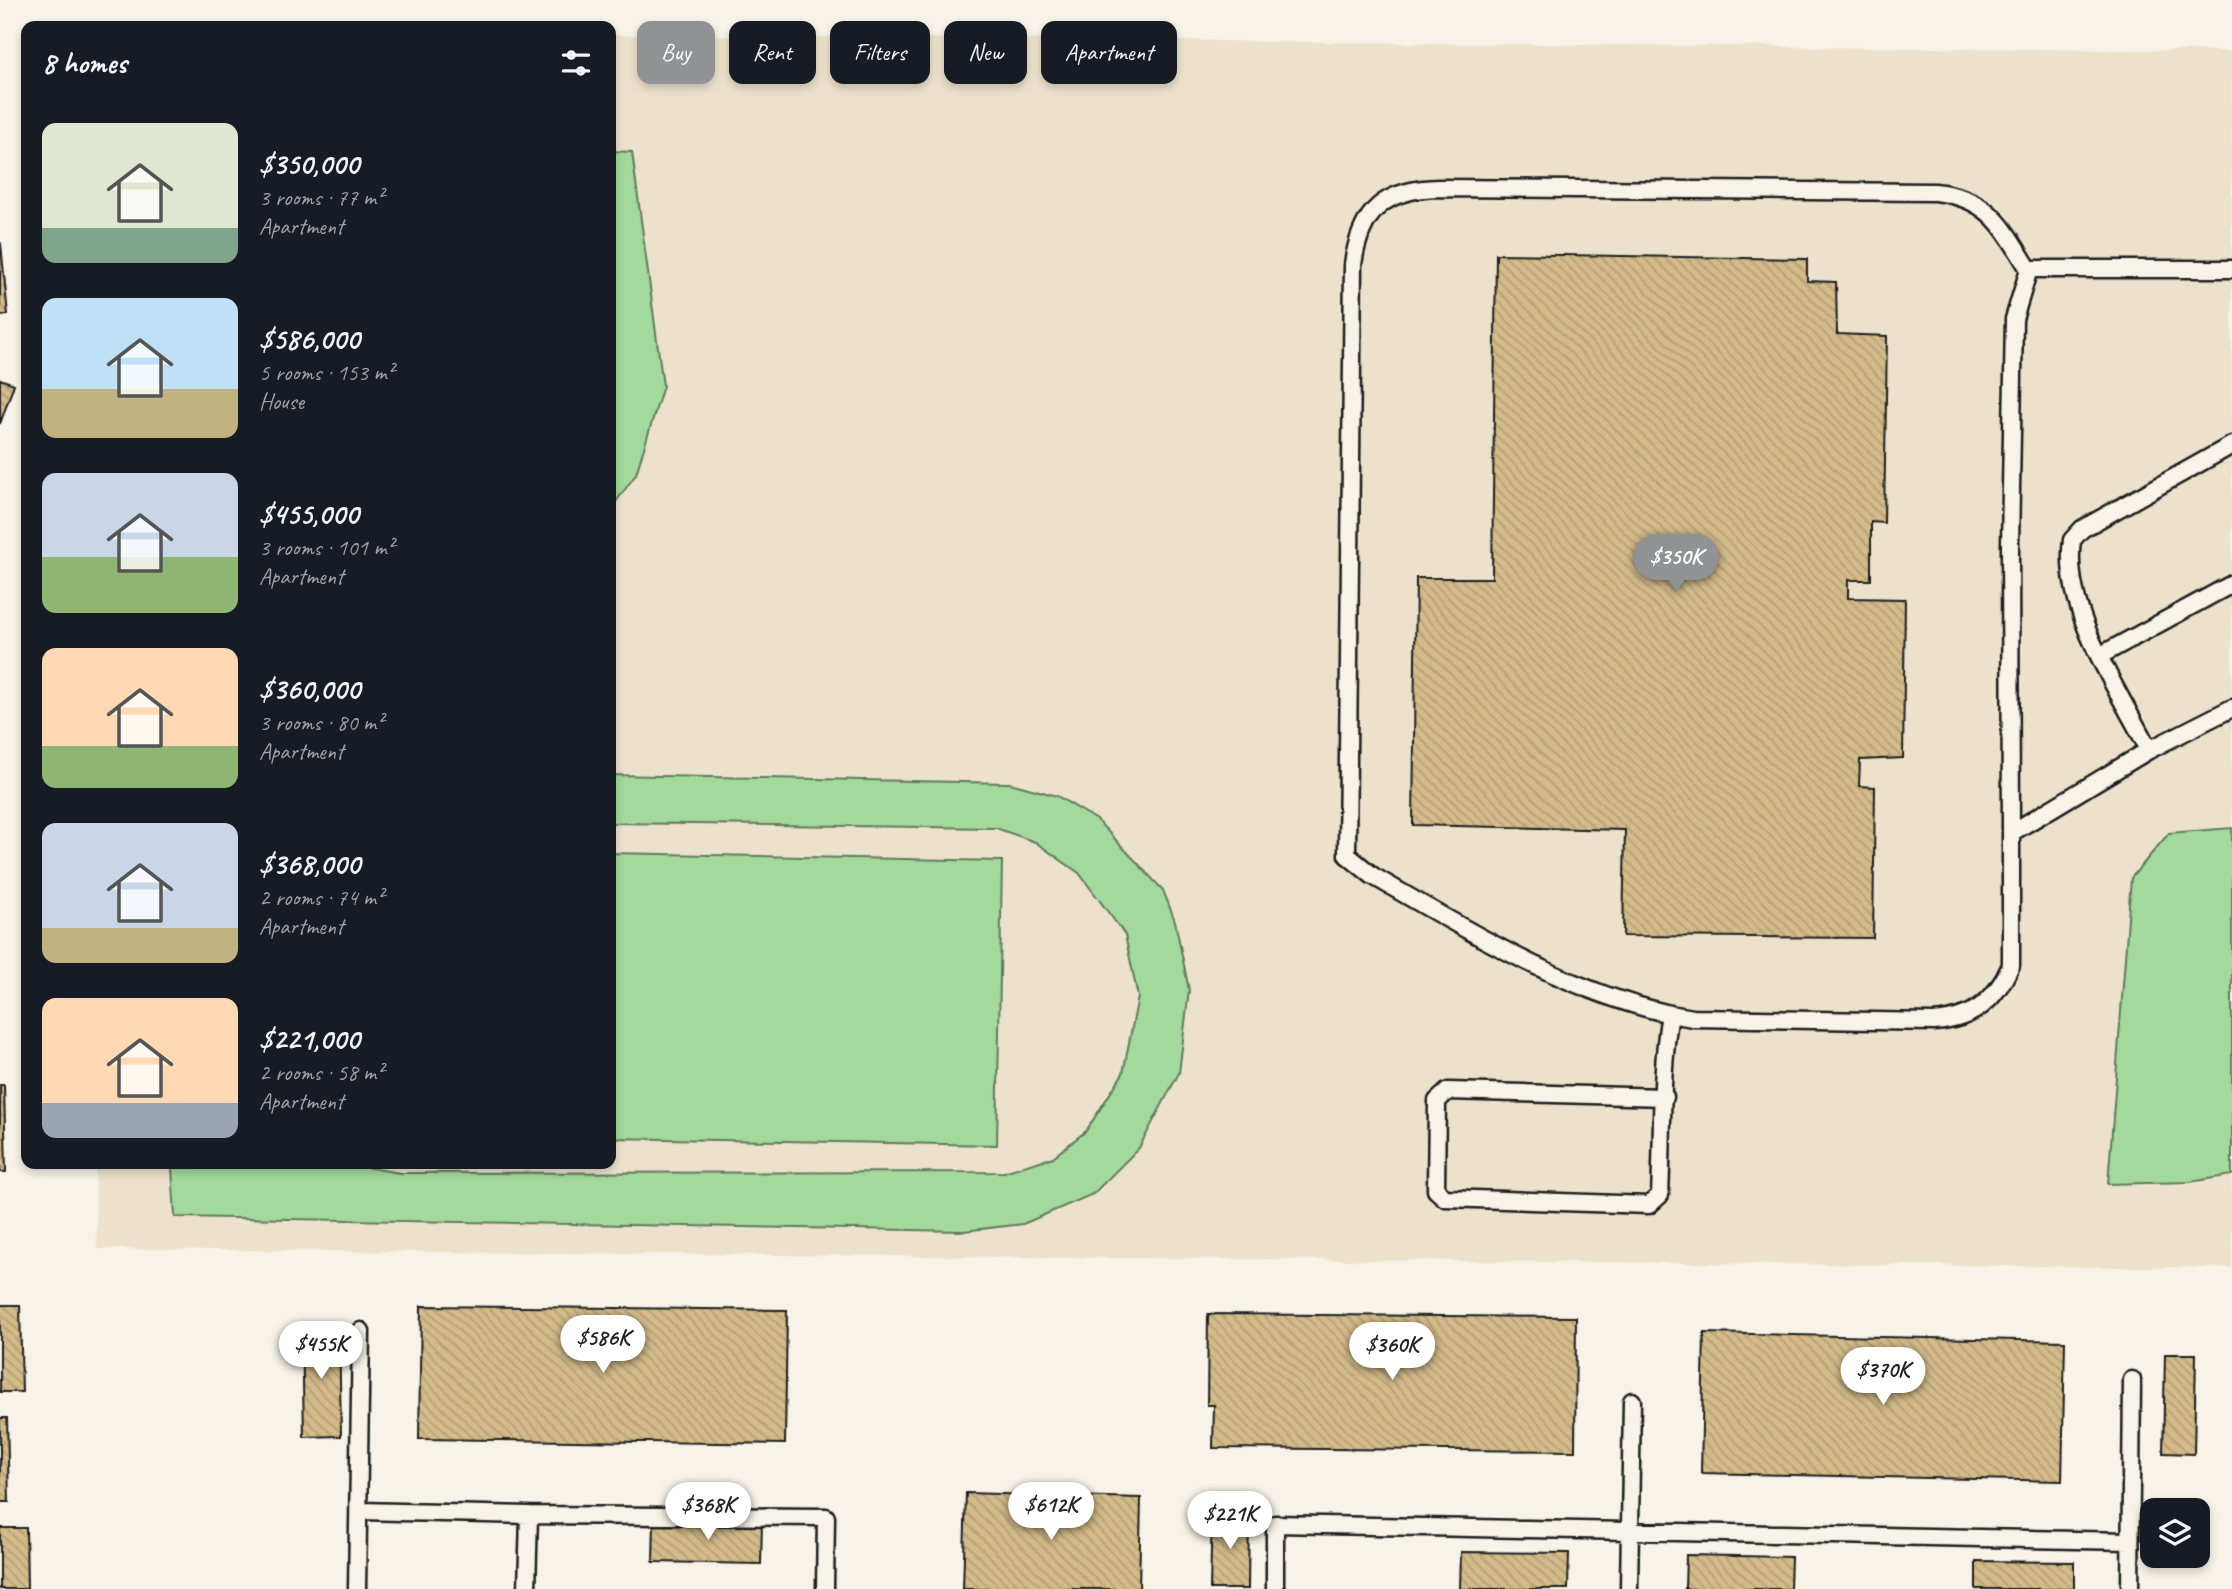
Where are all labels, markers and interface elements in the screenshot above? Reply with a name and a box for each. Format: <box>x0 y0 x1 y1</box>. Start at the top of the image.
chip: Buy <box>637 21 715 84</box>
chip: Rent <box>729 21 816 84</box>
chip: Filters <box>830 21 930 84</box>
chip: New <box>944 21 1027 84</box>
chip: Apartment <box>1041 21 1177 84</box>
text: 8 homes <box>42 44 127 82</box>
icon: filters <box>557 44 595 82</box>
text: $350,000 <box>259 145 359 183</box>
icon: home <box>98 151 182 235</box>
text: 3 rooms · 77 m² <box>259 183 383 212</box>
text: Apartment <box>259 212 344 241</box>
text: $586,000 <box>259 320 360 358</box>
icon: home <box>98 326 182 410</box>
text: 5 rooms · 153 m² <box>259 358 394 387</box>
text: House <box>259 387 304 416</box>
text: $455,000 <box>259 495 358 533</box>
icon: home <box>98 501 182 585</box>
text: 3 rooms · 101 m² <box>259 533 394 562</box>
pin: $350K <box>1627 534 1725 594</box>
text: $350K <box>1650 542 1702 571</box>
text: Apartment <box>259 562 344 591</box>
text: $360,000 <box>259 670 360 708</box>
icon: home <box>98 676 182 760</box>
text: 3 rooms · 80 m² <box>259 708 383 737</box>
text: Apartment <box>259 737 344 766</box>
text: $368,000 <box>259 845 360 883</box>
icon: home <box>98 851 182 935</box>
text: 2 rooms · 74 m² <box>259 883 383 912</box>
text: Apartment <box>259 912 344 941</box>
text: $221,000 <box>259 1020 359 1058</box>
icon: home <box>98 1026 182 1110</box>
text: 2 rooms · 58 m² <box>259 1058 383 1087</box>
text: Apartment <box>259 1087 344 1116</box>
pin: $586K <box>554 1316 652 1375</box>
pin: $455K <box>272 1322 370 1381</box>
pin: $360K <box>1343 1322 1441 1382</box>
text: $586K <box>576 1323 630 1352</box>
text: $455K <box>295 1329 347 1358</box>
text: $360K <box>1365 1330 1419 1359</box>
pin: $370K <box>1834 1348 1932 1407</box>
text: $370K <box>1857 1355 1910 1384</box>
pin: $368K <box>659 1482 757 1542</box>
pin: $612K <box>1002 1482 1100 1542</box>
text: $368K <box>681 1490 735 1519</box>
text: $612K <box>1024 1490 1078 1519</box>
pin: $221K <box>1181 1492 1279 1551</box>
map controls <box>2140 1498 2210 1568</box>
button: layers <box>2140 1498 2210 1568</box>
text: $221K <box>1203 1499 1257 1528</box>

